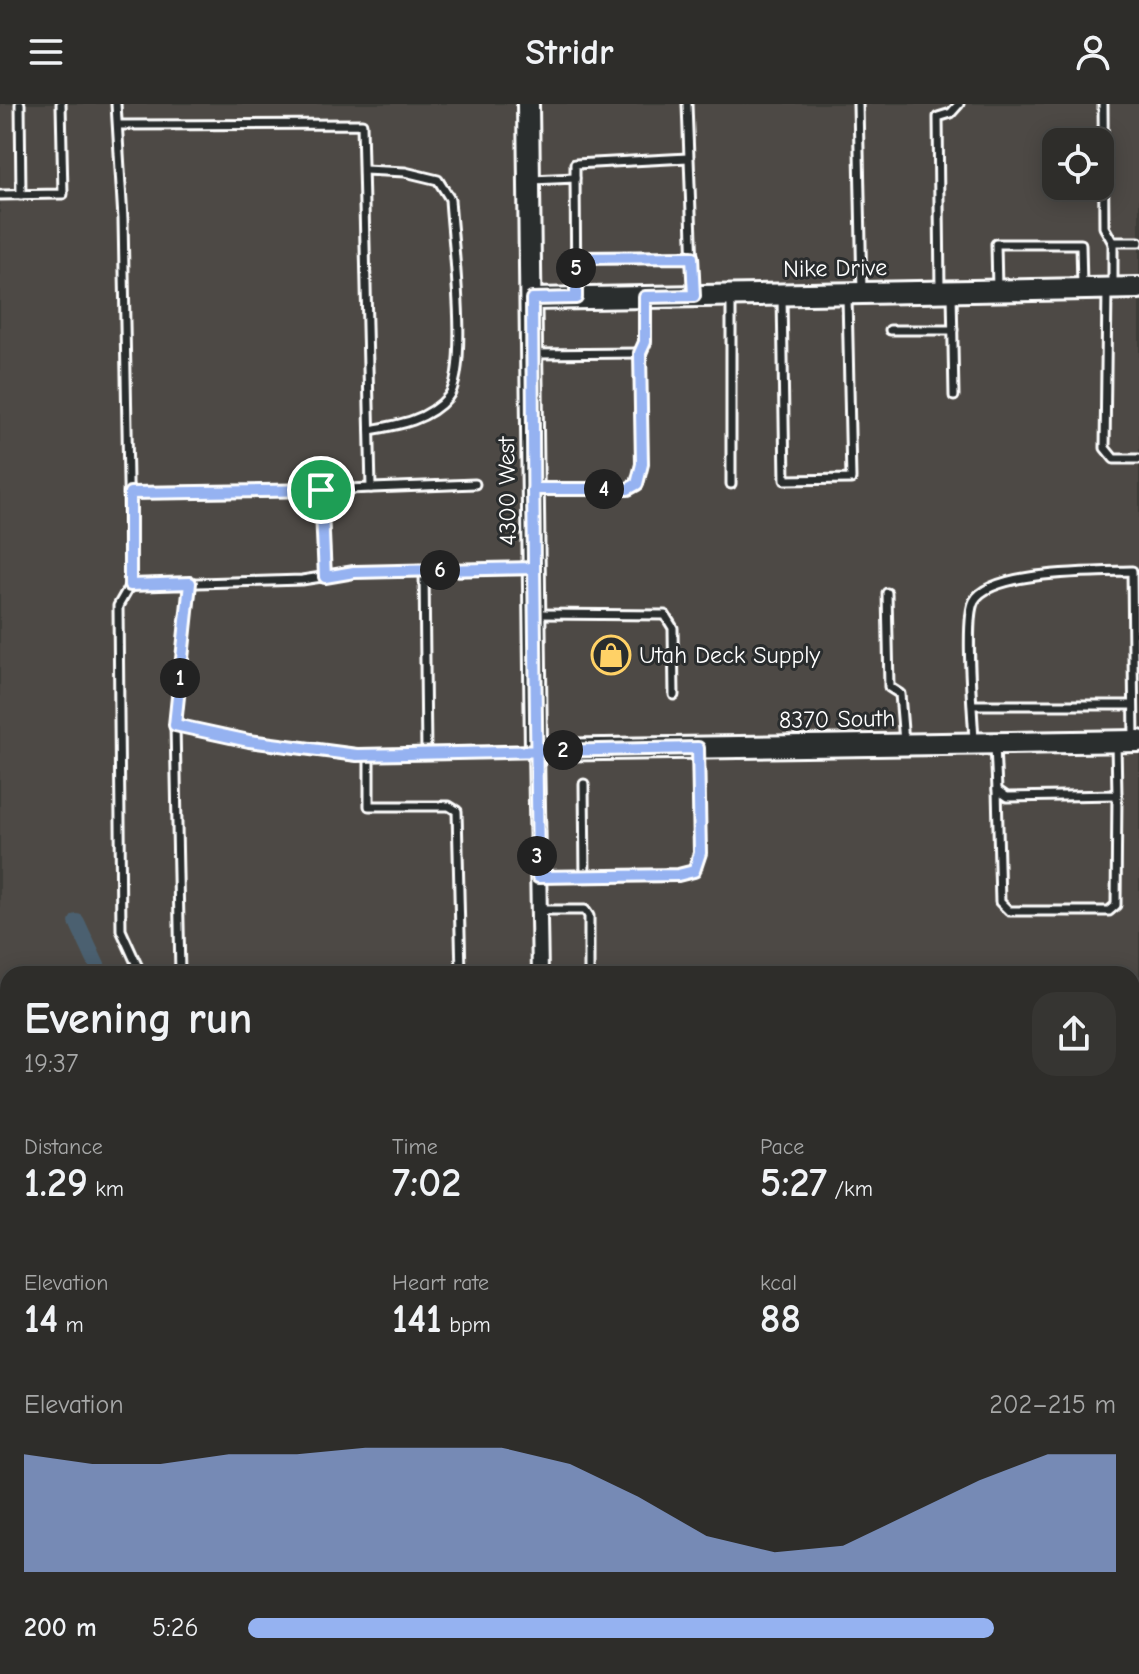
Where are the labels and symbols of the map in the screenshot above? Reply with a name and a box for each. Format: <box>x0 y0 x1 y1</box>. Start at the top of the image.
pin: 5 <box>556 248 596 288</box>
street label: Nike Drive <box>783 253 887 283</box>
street label: 4300 West <box>492 435 522 546</box>
pin <box>287 456 355 524</box>
pin: 4 <box>584 469 624 509</box>
pin: 6 <box>420 550 460 590</box>
shop icon: Utah Deck Supply <box>590 634 632 676</box>
place label: Utah Deck Supply <box>639 641 821 669</box>
pin: 1 <box>160 658 200 698</box>
street label: 8370 South <box>779 704 895 734</box>
pin: 2 <box>543 730 583 770</box>
pin: 3 <box>517 836 557 876</box>

